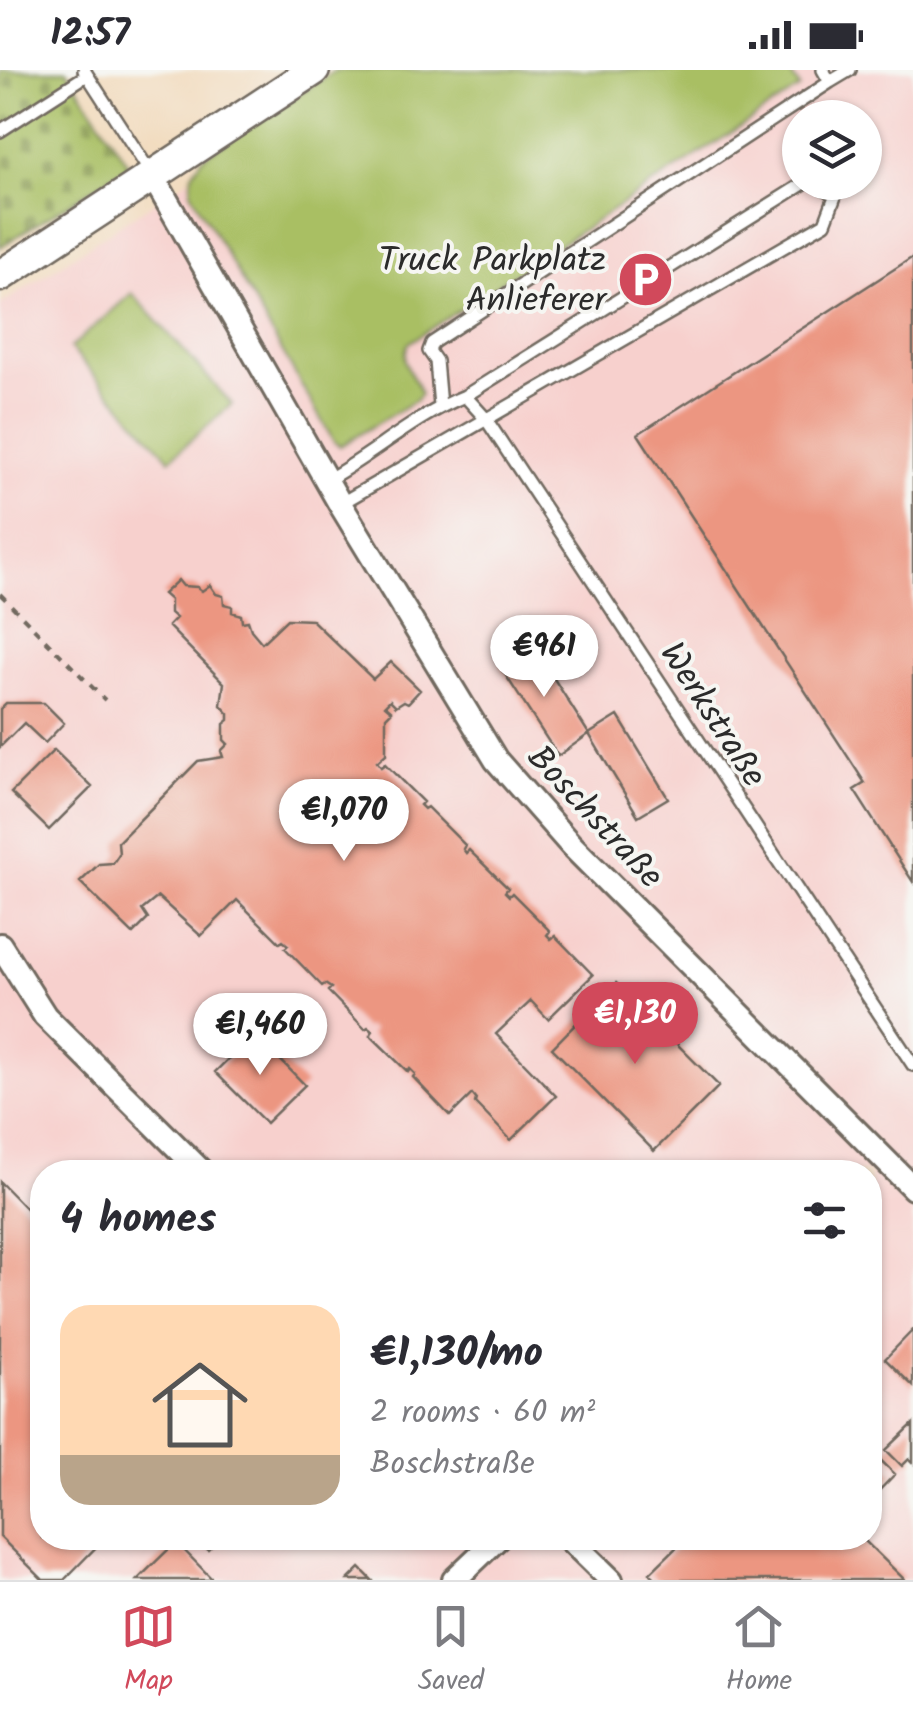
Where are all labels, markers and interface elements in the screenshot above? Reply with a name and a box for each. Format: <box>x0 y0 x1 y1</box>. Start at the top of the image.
text: 12:57 <box>50 5 130 65</box>
map controls <box>782 100 882 200</box>
button: layers <box>782 100 882 200</box>
place label: Truck Parkplatz Anlieferer <box>379 234 608 330</box>
parking icon: Truck Parkplatz Anlieferer <box>615 249 675 309</box>
pin: €961 <box>485 615 603 700</box>
text: €961 <box>512 622 576 673</box>
street label: Werkstraße <box>643 632 780 800</box>
street label: Boschstraße <box>512 733 676 903</box>
pin: €1,070 <box>263 779 425 864</box>
text: €1,070 <box>301 786 387 837</box>
pin: €1,130 <box>554 982 716 1067</box>
text: €1,130 <box>594 989 676 1040</box>
pin: €1,460 <box>179 993 341 1078</box>
text: €1,460 <box>215 1000 305 1051</box>
text: 4 homes <box>60 1187 216 1254</box>
icon: filters <box>797 1193 852 1248</box>
text: €1,130/mo <box>370 1321 543 1388</box>
icon: home <box>140 1345 260 1465</box>
text: 2 rooms · 60 m² <box>370 1388 595 1439</box>
text: Boschstraße <box>370 1439 535 1490</box>
tab: Map <box>121 1599 176 1704</box>
tab: Saved <box>418 1599 484 1704</box>
tab: Home <box>726 1599 792 1704</box>

